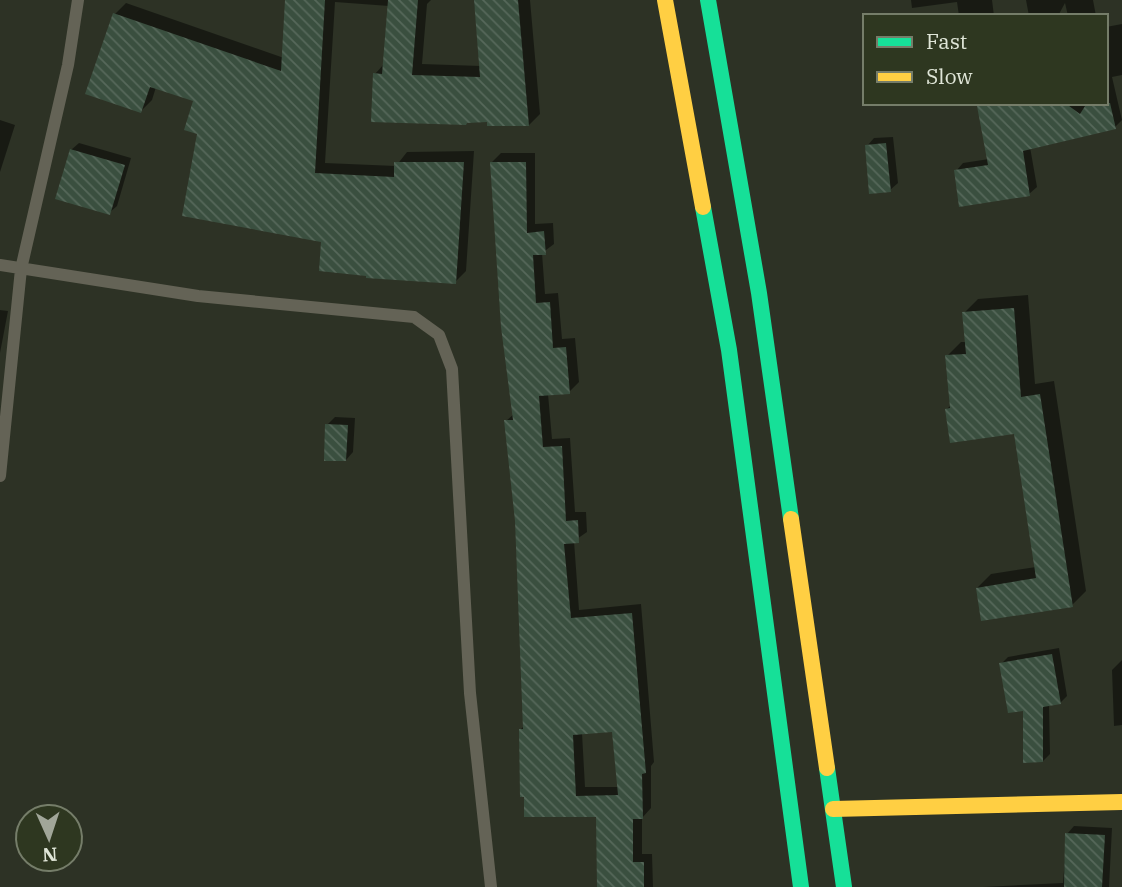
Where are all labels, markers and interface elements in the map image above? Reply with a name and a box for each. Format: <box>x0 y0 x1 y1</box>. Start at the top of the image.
legend <box>863 14 1108 105</box>
text: Fast <box>926 27 967 55</box>
text: Slow <box>926 62 973 90</box>
north arrow <box>14 803 84 873</box>
text: N <box>42 843 58 867</box>

